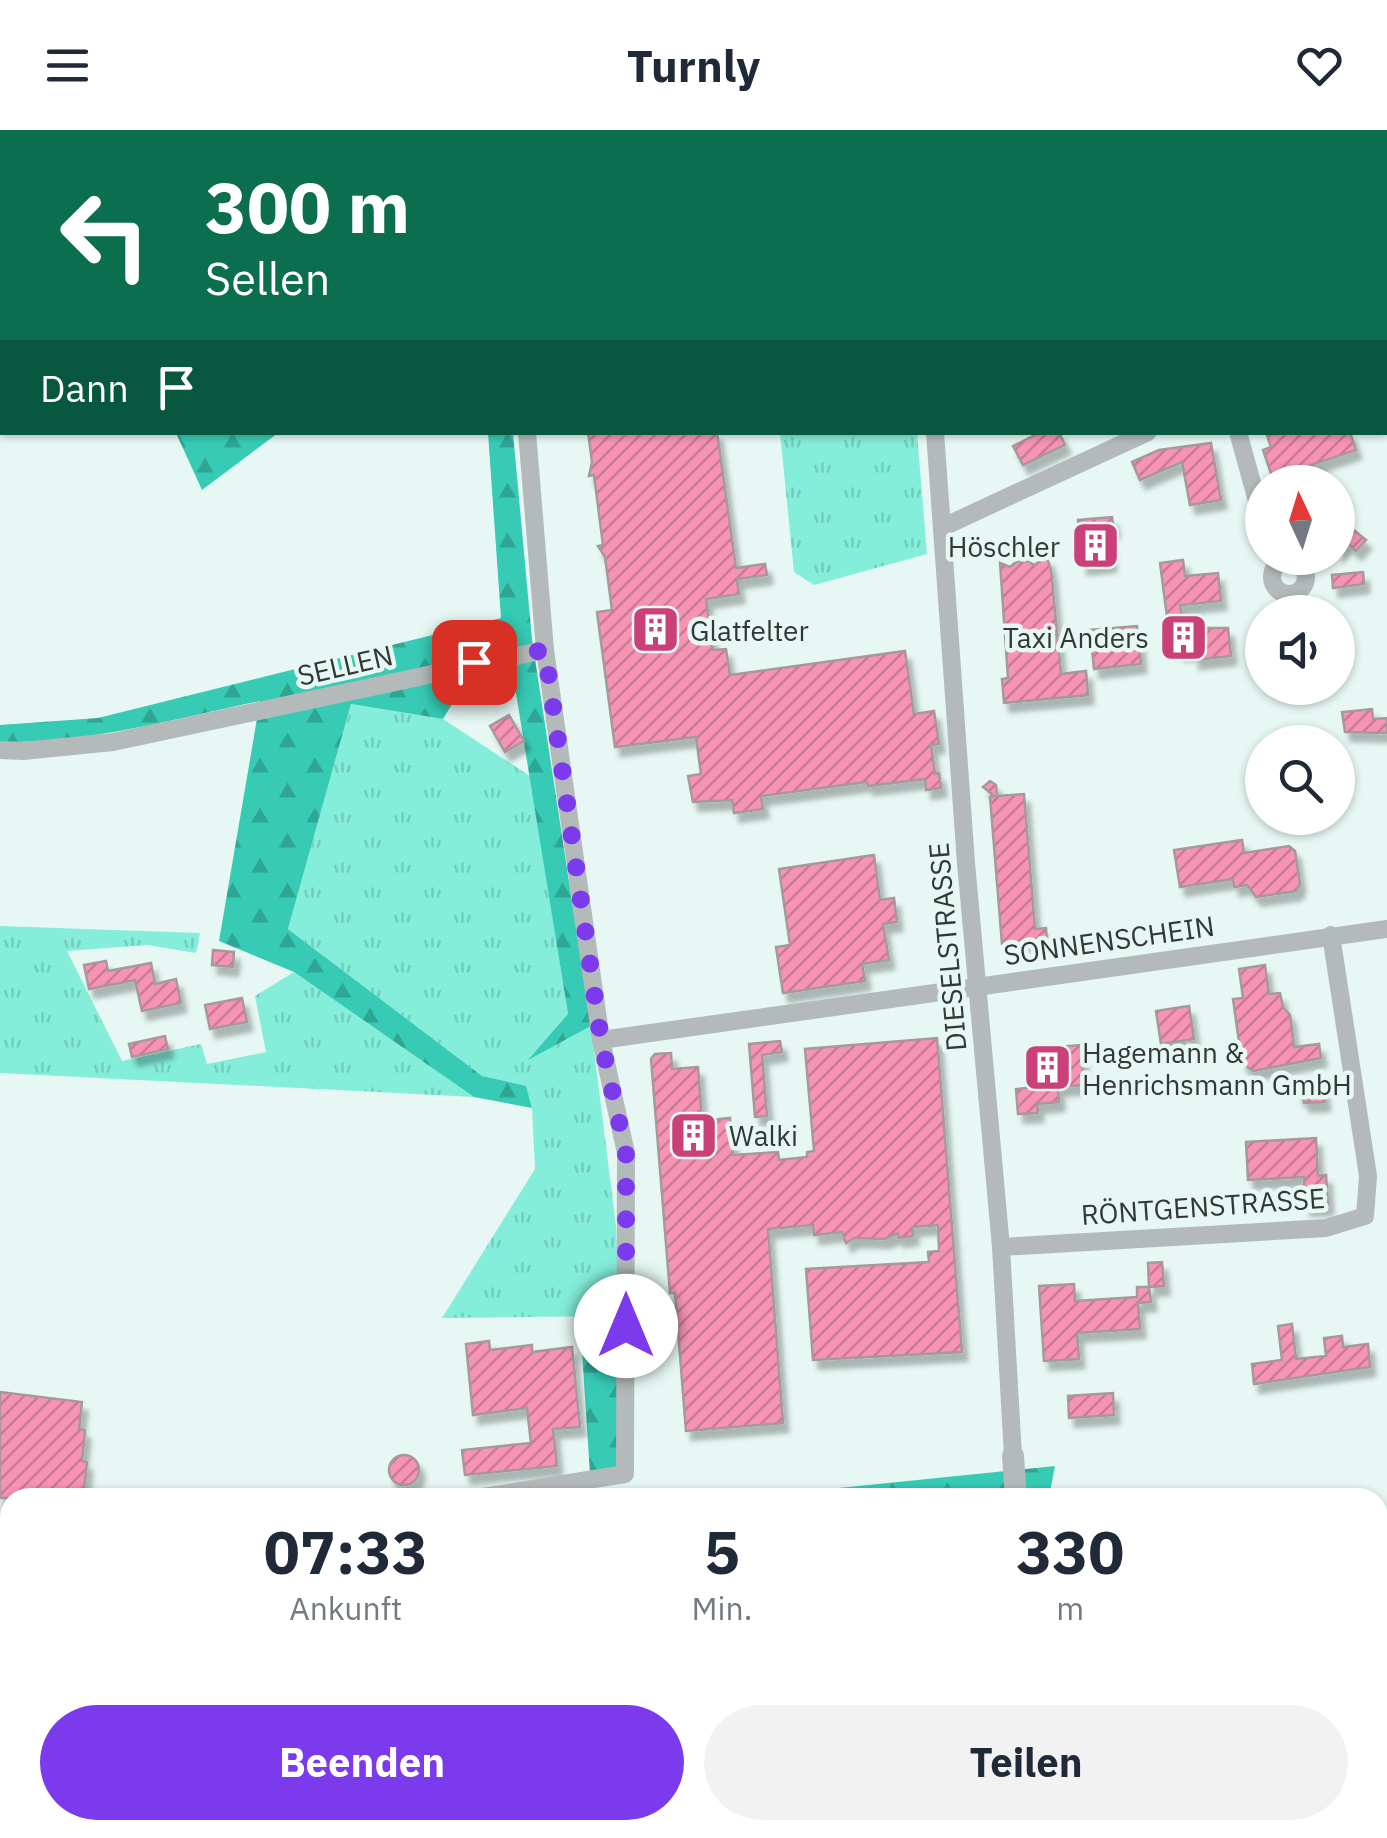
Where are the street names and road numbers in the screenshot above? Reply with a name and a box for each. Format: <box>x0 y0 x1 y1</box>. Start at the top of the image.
street label: SELLEN <box>294 636 396 694</box>
street label: DIESELSTRASSE <box>919 841 975 1053</box>
street label: SONNENSCHEIN <box>1001 907 1217 973</box>
street label: RÖNTGENSTRASSE <box>1080 1179 1326 1233</box>

